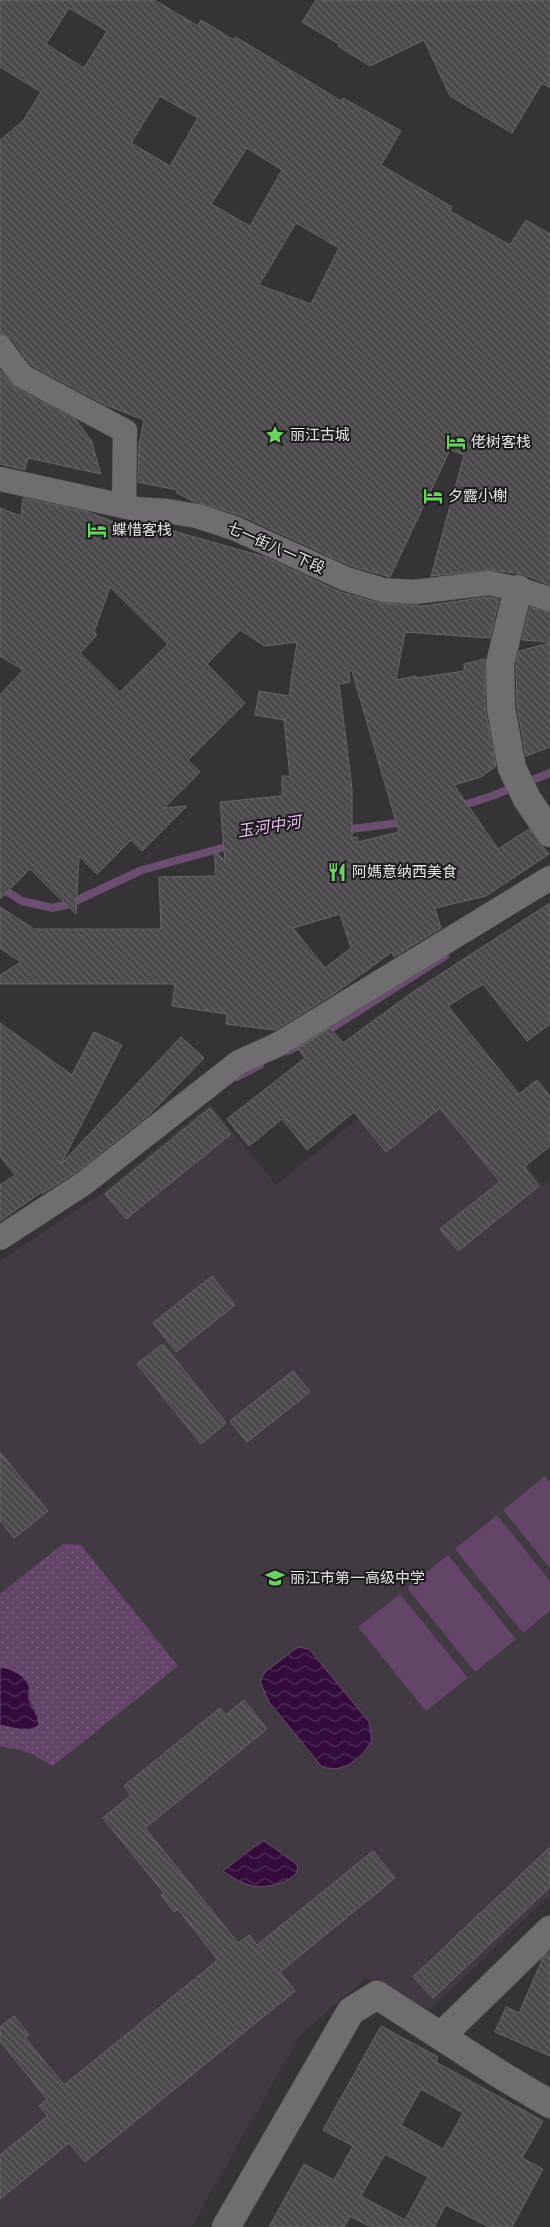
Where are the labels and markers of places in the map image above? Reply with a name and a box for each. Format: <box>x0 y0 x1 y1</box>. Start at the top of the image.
place icon: 丽江古城 <box>264 424 286 446</box>
place label: 丽江古城 <box>290 425 350 444</box>
hotel icon: 佬树客栈 <box>445 431 467 453</box>
place label: 佬树客栈 <box>471 432 531 451</box>
hotel icon: 夕露小榭 <box>422 485 444 507</box>
place label: 夕露小榭 <box>448 486 508 505</box>
hotel icon: 蝶惜客栈 <box>86 519 108 541</box>
place label: 蝶惜客栈 <box>112 520 172 539</box>
restaurant icon: 阿媽意纳西美食 <box>326 861 348 883</box>
place label: 阿媽意纳西美食 <box>352 862 457 881</box>
school or university icon: 丽江市第一高级中学 <box>264 1567 286 1589</box>
place label: 丽江市第一高级中学 <box>290 1568 425 1587</box>

